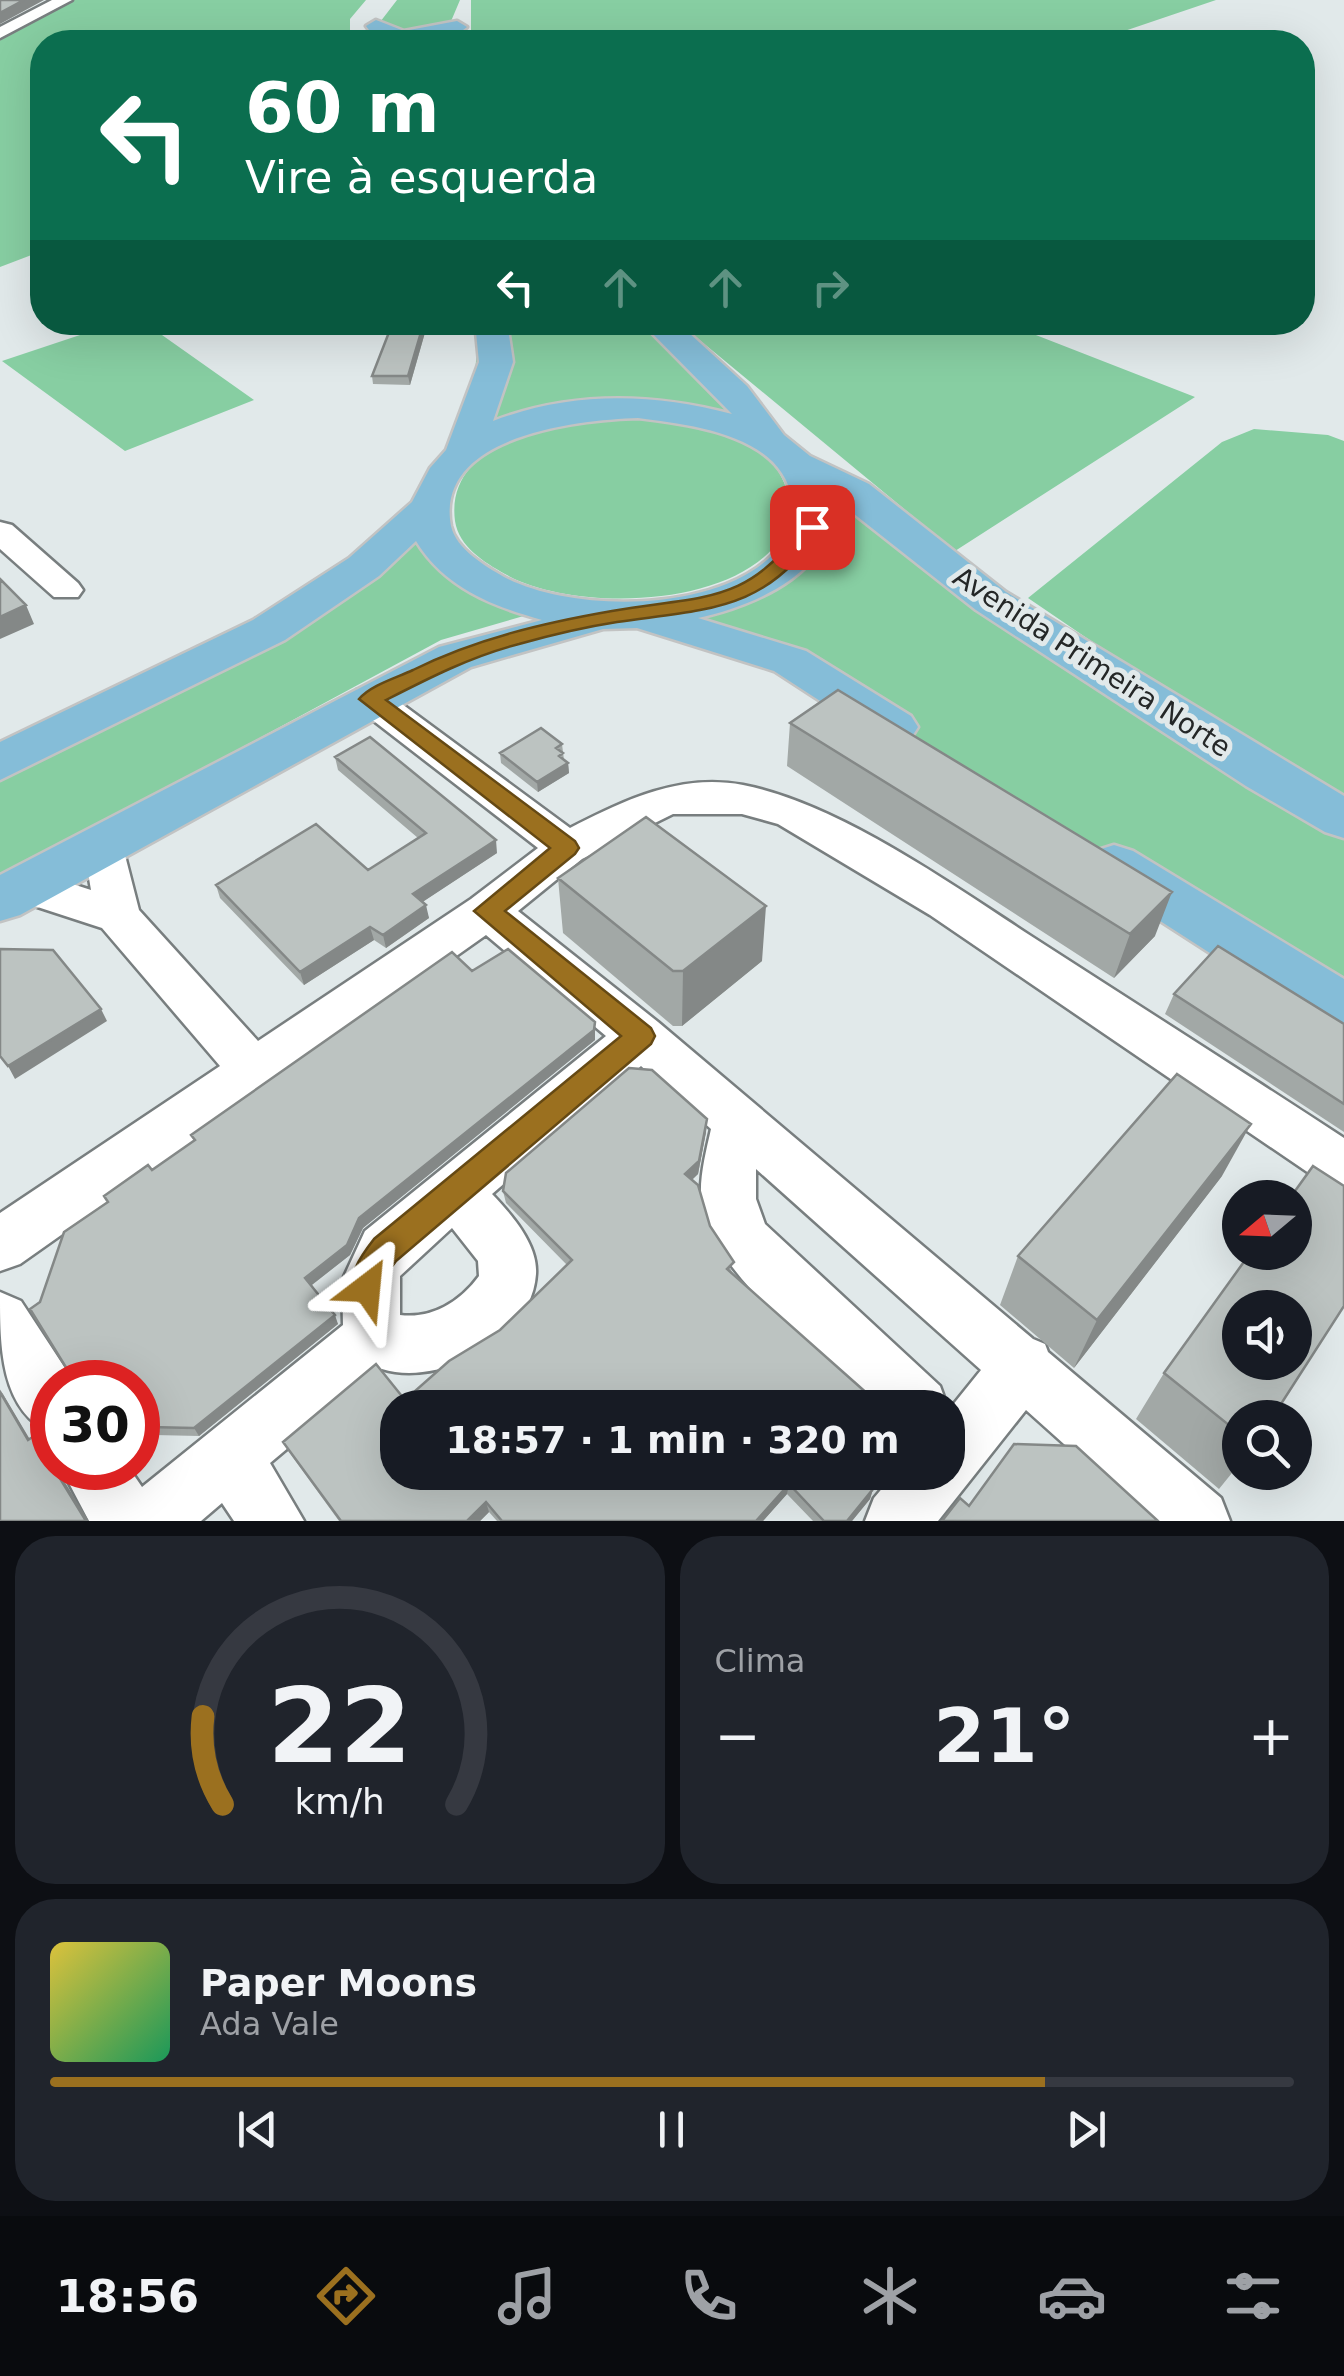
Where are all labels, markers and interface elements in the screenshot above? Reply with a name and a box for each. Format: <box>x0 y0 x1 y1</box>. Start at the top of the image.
text: 60 m <box>245 67 440 149</box>
icon: left <box>80 70 210 200</box>
text: Vire à esquerda <box>245 151 598 204</box>
icon: left <box>488 260 543 315</box>
icon: ahead <box>593 260 648 315</box>
icon: ahead <box>698 260 753 315</box>
icon: right <box>803 260 858 315</box>
pin <box>770 485 855 570</box>
icon: arrive <box>785 500 840 555</box>
street label: Avenida Primeira Norte <box>947 560 1237 764</box>
north arrow <box>1222 1180 1312 1270</box>
map controls <box>1222 1180 1312 1490</box>
position arrow <box>315 1236 419 1340</box>
button: sound <box>1222 1290 1312 1380</box>
speed limit sign: 30 <box>30 1360 160 1490</box>
button: search <box>1222 1400 1312 1490</box>
text: 18:57 · 1 min · 320 m <box>445 1418 900 1462</box>
text: Clima <box>715 1642 805 1680</box>
text: 22 <box>267 1665 412 1787</box>
text: 21° <box>933 1692 1075 1780</box>
text: − <box>715 1704 761 1768</box>
text: + <box>1248 1704 1294 1768</box>
text: km/h <box>295 1781 385 1822</box>
text: Paper Moons <box>200 1961 477 2005</box>
text: Ada Vale <box>200 2005 339 2043</box>
icon: previous <box>230 2102 285 2157</box>
icon: pause <box>644 2102 699 2157</box>
icon: next <box>1059 2102 1114 2157</box>
icon: directions <box>311 2261 381 2331</box>
icon: music <box>492 2261 562 2331</box>
icon: phone <box>674 2261 744 2331</box>
icon: climate <box>855 2261 925 2331</box>
icon: car <box>1037 2261 1107 2331</box>
icon: filters <box>1218 2261 1288 2331</box>
text: 18:56 <box>56 2270 199 2323</box>

